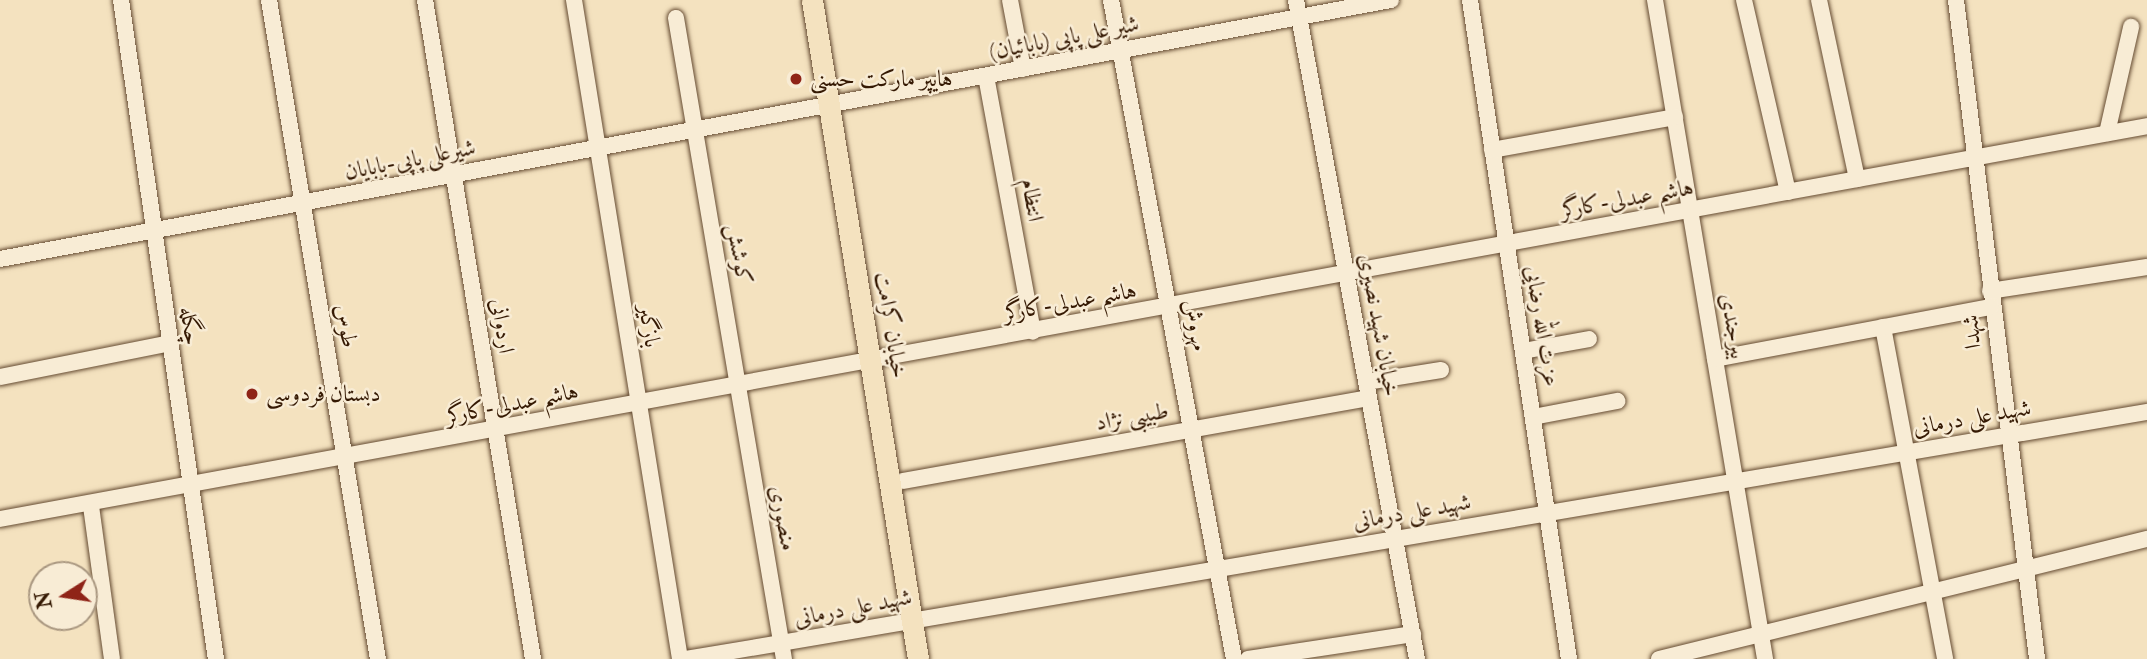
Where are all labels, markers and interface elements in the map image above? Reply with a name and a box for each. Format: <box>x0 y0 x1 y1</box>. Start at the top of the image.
street label: شیر علی پاپی (بابائیان) <box>987 10 1141 66</box>
place label: هایپر مارکت حسنی <box>810 65 953 93</box>
marker: هایپر مارکت حسنی <box>788 71 804 87</box>
street label: شیرعلی پاپی-بابایان <box>342 134 478 186</box>
street label: هاشم عبدلی-کارگر <box>1558 174 1696 224</box>
street label: انتظام <box>1015 176 1049 224</box>
street label: کوشش <box>720 222 758 286</box>
street label: خیابان شهید نصیری <box>1353 251 1405 399</box>
street label: عزت الله رضایی <box>1519 264 1565 388</box>
street label: خیابان کرامت <box>869 270 913 380</box>
street label: هاشم عبدلی-کارگر <box>1001 277 1139 327</box>
street label: بیرجندی <box>1714 291 1752 361</box>
street label: اردوانی <box>484 296 520 356</box>
street label: مهروش <box>1176 297 1214 353</box>
street label: طوس <box>329 302 363 350</box>
street label: بازگیر <box>632 302 666 350</box>
street label: چگله <box>174 305 206 347</box>
street label: شهدا <box>1956 313 1988 351</box>
street label: هاشم عبدلی-کارگر <box>443 378 581 430</box>
place label: دبستان فردوسی <box>266 380 381 408</box>
marker: دبستان فردوسی <box>244 386 260 402</box>
street label: شهید علی درمانی <box>1911 394 2033 442</box>
street label: طبیبی نژاد <box>1093 397 1171 437</box>
street label: منصوری <box>764 483 802 553</box>
street label: شهید علی درمانی <box>1351 488 1473 536</box>
north arrow <box>28 561 98 631</box>
street label: شهید علی درمانی <box>792 583 914 633</box>
text: N <box>31 589 58 611</box>

